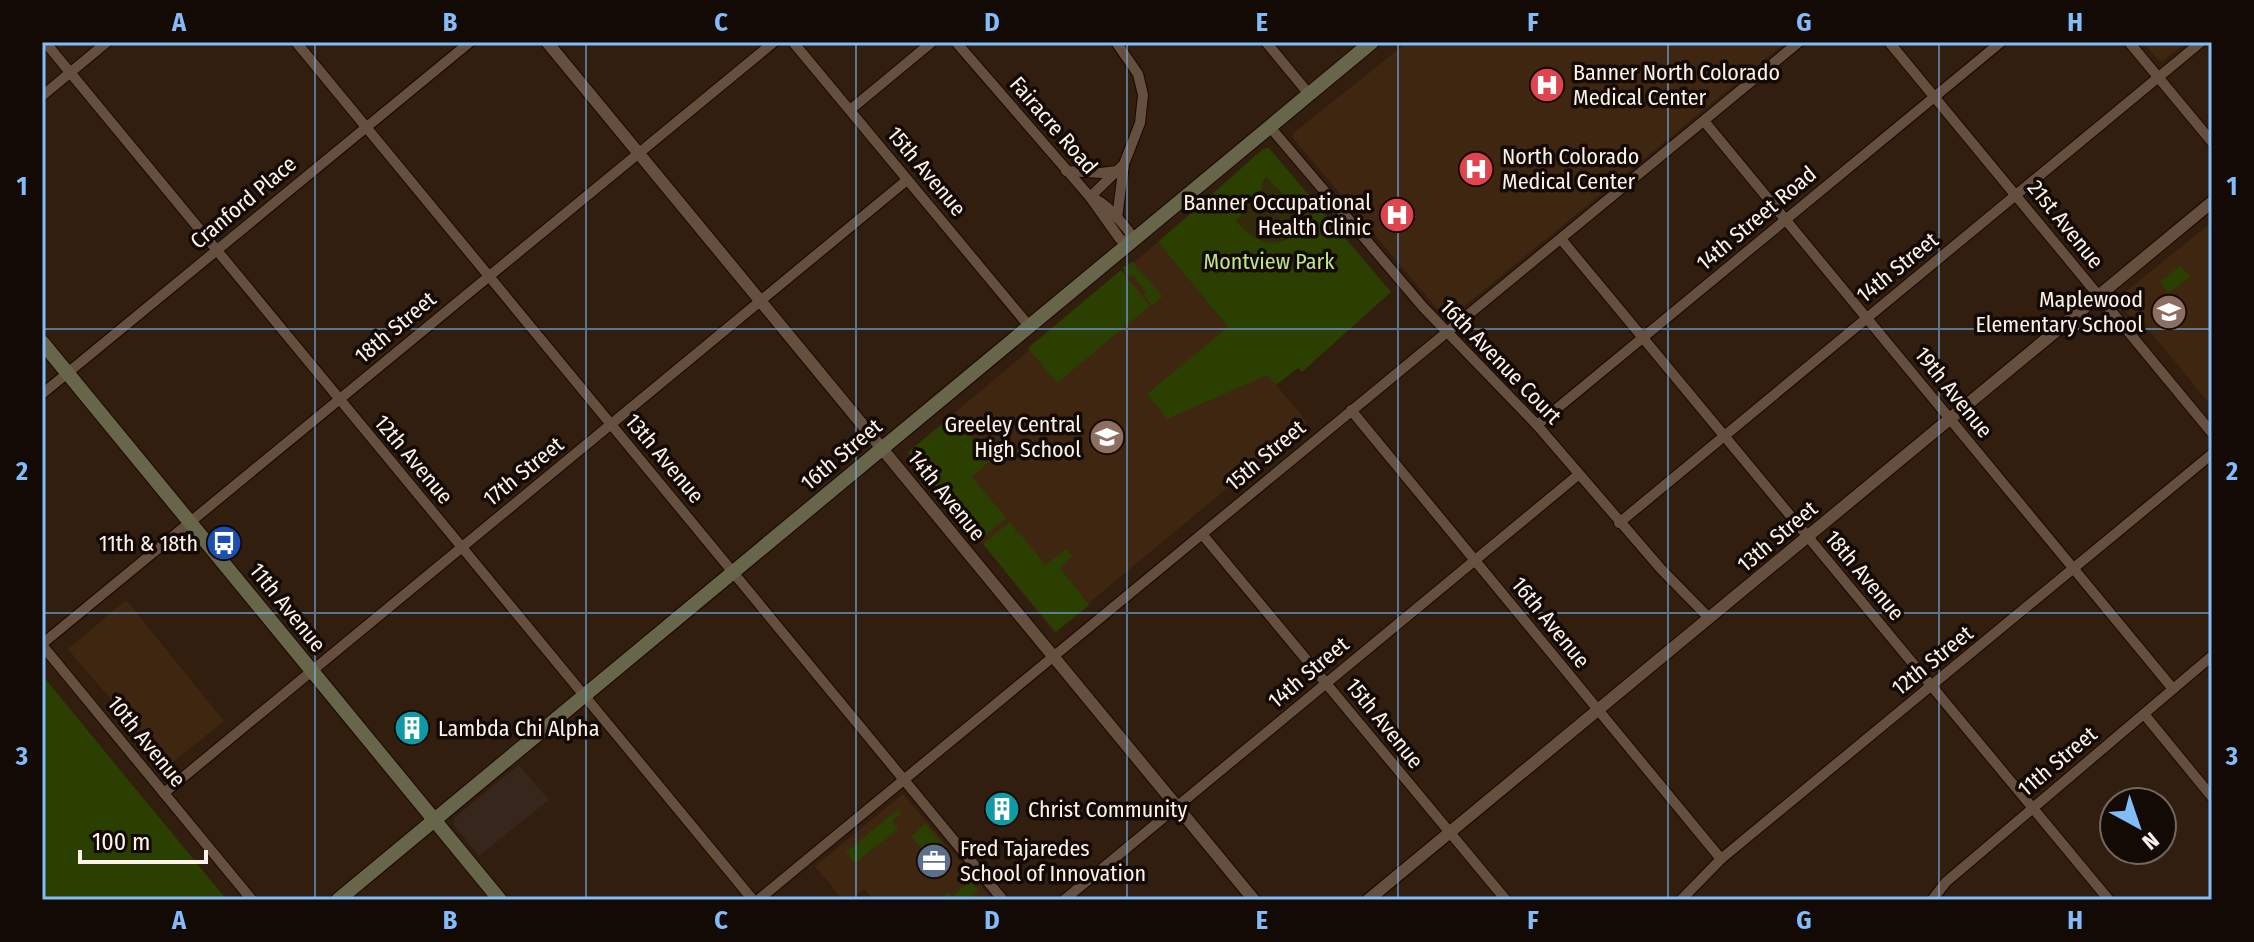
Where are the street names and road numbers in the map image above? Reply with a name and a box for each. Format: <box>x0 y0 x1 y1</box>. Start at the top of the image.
street label: Fairacre Road <box>1004 71 1103 180</box>
street label: 15th Avenue <box>881 121 972 222</box>
street label: Cranford Place <box>185 150 302 254</box>
street label: 14th Street Road <box>1691 160 1822 276</box>
street label: 21st Avenue <box>2022 175 2109 274</box>
street label: 14th Street <box>1851 226 1944 308</box>
street label: 18th Street <box>349 285 442 369</box>
street label: 16th Avenue Court <box>1434 293 1568 430</box>
street label: 19th Avenue <box>1909 341 1999 443</box>
street label: 13th Avenue <box>619 408 710 509</box>
street label: 12th Avenue <box>368 409 459 510</box>
street label: 16th Street <box>795 412 888 496</box>
street label: 15th Street <box>1220 413 1312 497</box>
street label: 17th Street <box>478 430 570 512</box>
street label: 14th Avenue <box>902 444 991 546</box>
street label: 13th Street <box>1732 494 1824 578</box>
street label: 18th Avenue <box>1819 525 1910 626</box>
street label: 11th Avenue <box>243 557 332 657</box>
street label: 16th Avenue <box>1506 571 1596 673</box>
street label: 12th Street <box>1886 619 1979 701</box>
street label: 14th Street <box>1262 630 1355 714</box>
street label: 15th Avenue <box>1340 673 1429 774</box>
street label: 10th Avenue <box>101 690 192 793</box>
street label: 11th Street <box>2012 720 2103 802</box>

